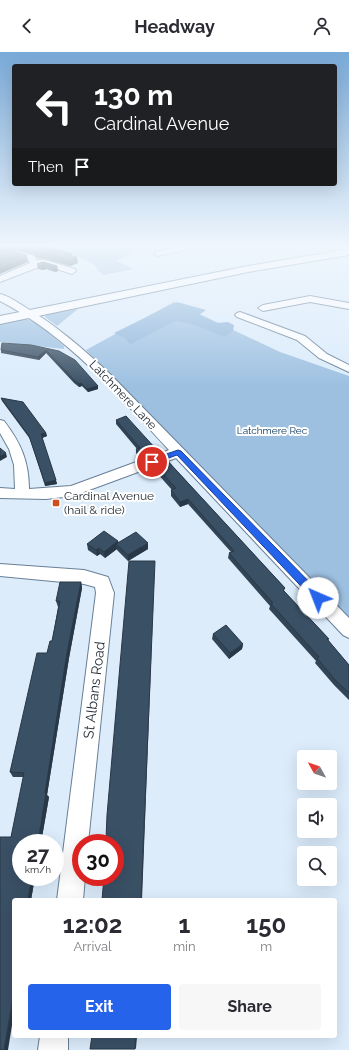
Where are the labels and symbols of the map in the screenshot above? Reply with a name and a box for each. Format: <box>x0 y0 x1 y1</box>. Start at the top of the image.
street label: Latchmere Lane <box>86 357 160 433</box>
park label: Latchmere Rec <box>237 425 308 436</box>
pin <box>135 445 169 479</box>
place label: Cardinal Avenue (hail & ride) <box>64 489 154 517</box>
marker: Cardinal Avenue (hail & ride) <box>51 498 61 508</box>
position arrow <box>297 577 339 619</box>
street label: St Albans Road <box>80 640 108 740</box>
north arrow <box>297 750 337 790</box>
speed limit sign: 30 <box>72 834 124 886</box>

